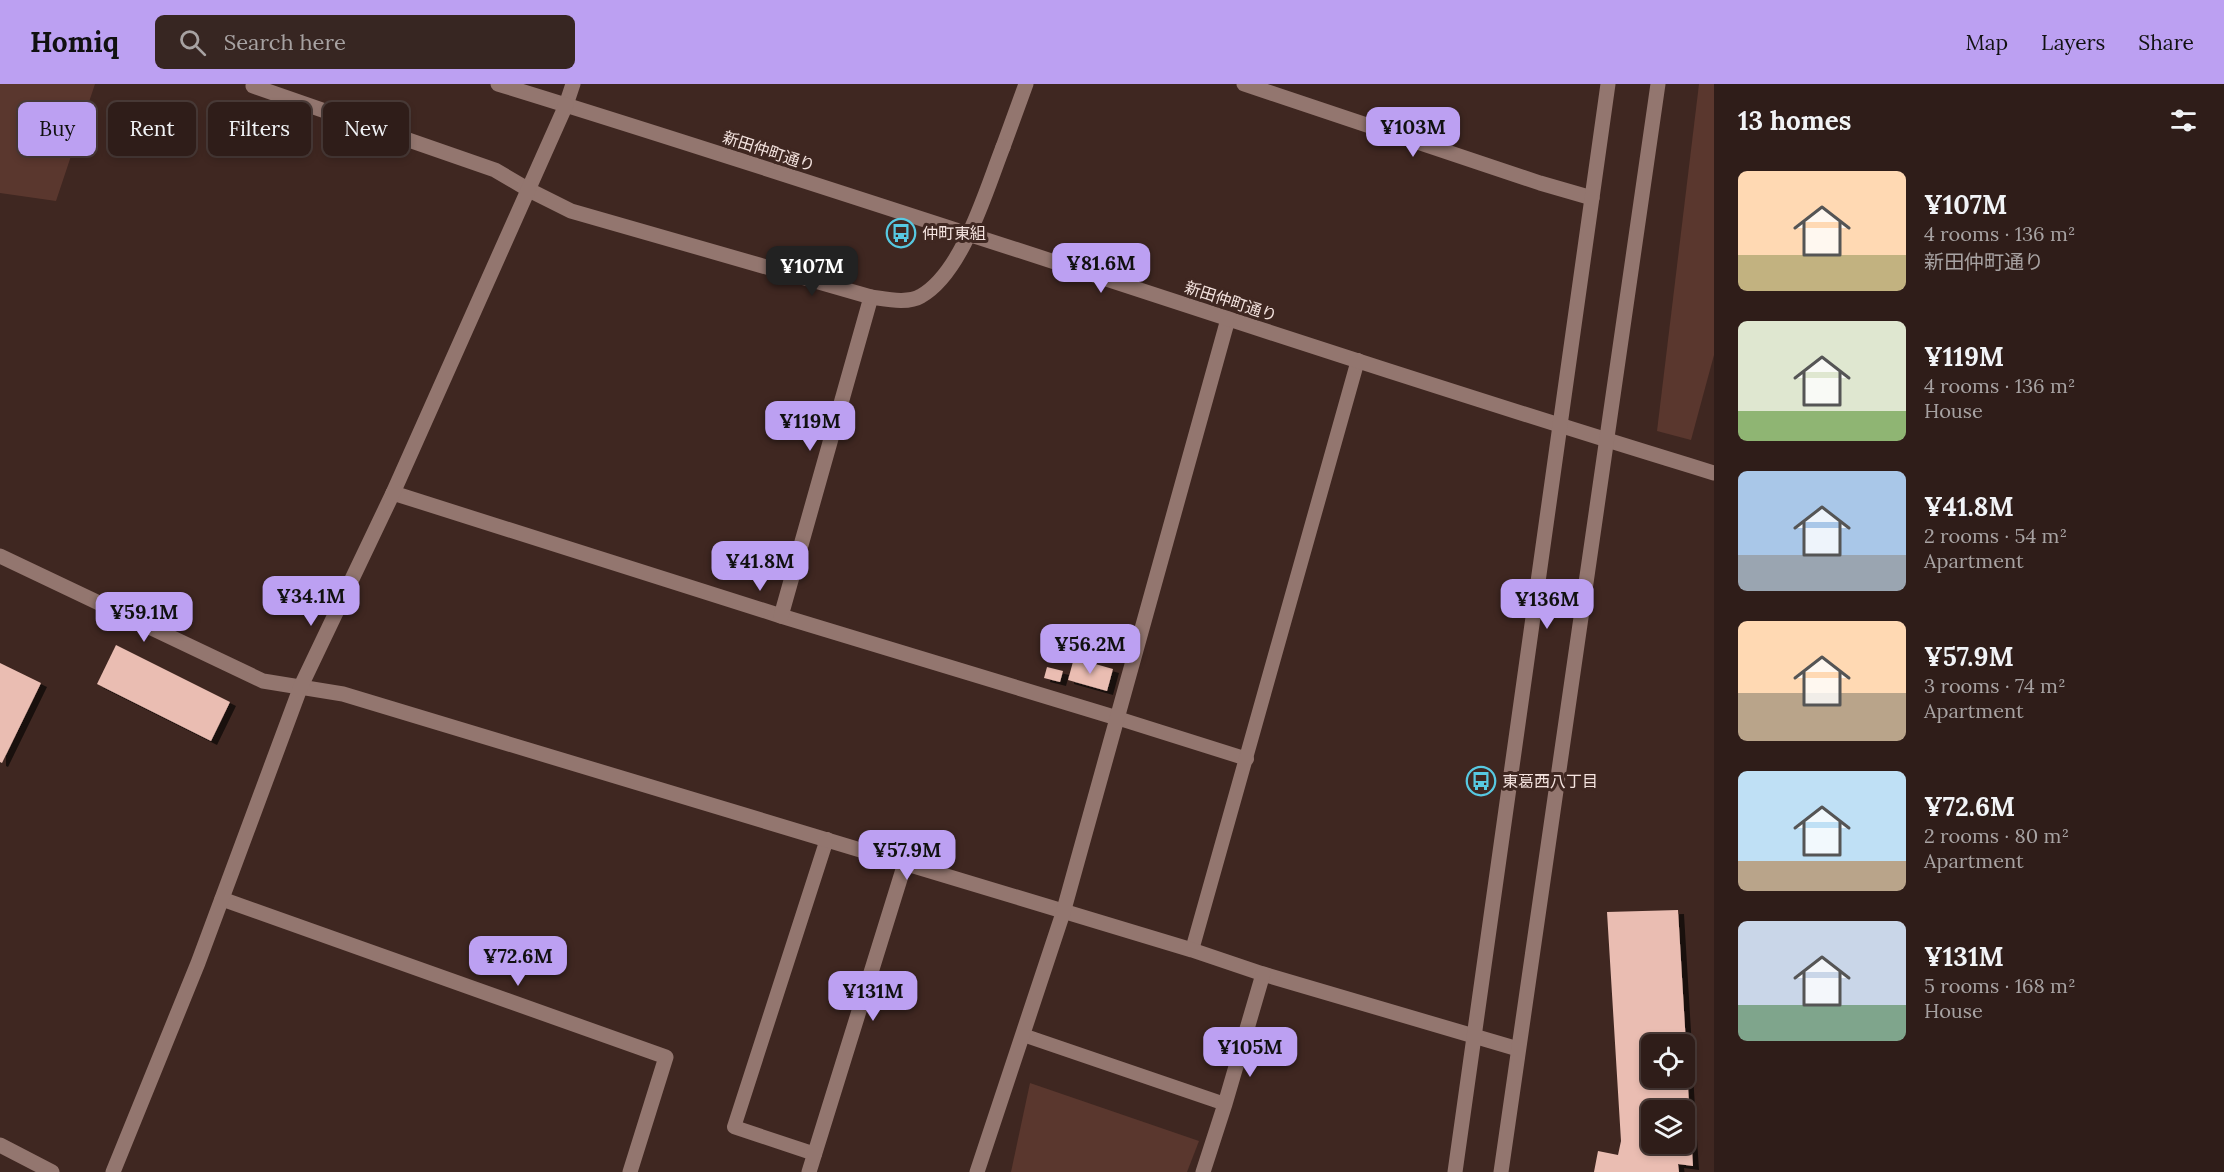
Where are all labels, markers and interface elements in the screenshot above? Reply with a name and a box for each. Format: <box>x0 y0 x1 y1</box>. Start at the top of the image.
search box <box>155 15 575 69</box>
text: Homiq <box>30 24 119 60</box>
icon: search <box>176 26 209 59</box>
text: Search here <box>224 28 346 56</box>
text: Map <box>1965 29 2008 56</box>
text: Layers <box>2041 29 2105 56</box>
text: Share <box>2138 29 2194 56</box>
chip: Buy <box>18 102 96 156</box>
chip: Rent <box>108 102 196 156</box>
chip: Filters <box>208 102 311 156</box>
chip: New <box>323 102 409 156</box>
text: 13 homes <box>1738 104 1851 137</box>
icon: filters <box>2167 104 2200 137</box>
pin: ¥103M <box>1371 107 1455 158</box>
text: ¥103M <box>1380 114 1446 139</box>
street label: 新田仲町通り <box>720 127 818 175</box>
text: ¥107M <box>1924 188 2007 221</box>
icon: home <box>1786 195 1858 267</box>
bus stop icon: 仲町東組 <box>885 217 917 249</box>
text: 4 rooms · 136 m² <box>1924 221 2076 246</box>
place label: 仲町東組 <box>922 223 986 243</box>
pin: ¥81.6M <box>1052 243 1150 294</box>
pin: ¥107M <box>770 246 854 297</box>
text: 新田仲町通り <box>1924 249 2044 274</box>
text: ¥81.6M <box>1066 250 1136 275</box>
text: ¥107M <box>780 253 844 278</box>
street label: 新田仲町通り <box>1182 277 1280 325</box>
text: ¥119M <box>1924 340 2004 373</box>
icon: home <box>1786 345 1858 417</box>
text: 4 rooms · 136 m² <box>1924 373 2076 398</box>
text: House <box>1924 398 1983 423</box>
pin: ¥119M <box>768 401 852 452</box>
text: ¥119M <box>779 408 841 433</box>
text: ¥41.8M <box>1924 490 2014 523</box>
icon: home <box>1786 495 1858 567</box>
text: 2 rooms · 54 m² <box>1924 523 2067 548</box>
pin: ¥41.8M <box>711 541 809 592</box>
text: ¥41.8M <box>725 548 795 573</box>
text: Apartment <box>1924 548 2024 573</box>
pin: ¥34.1M <box>262 576 360 627</box>
pin: ¥136M <box>1505 579 1589 630</box>
text: ¥34.1M <box>277 583 345 608</box>
text: ¥136M <box>1515 586 1579 611</box>
pin: ¥59.1M <box>95 592 193 643</box>
text: ¥59.1M <box>110 599 178 624</box>
pin: ¥56.2M <box>1041 624 1139 675</box>
text: ¥56.2M <box>1054 631 1126 656</box>
text: ¥57.9M <box>1924 640 2014 673</box>
icon: home <box>1786 645 1858 717</box>
text: 3 rooms · 74 m² <box>1924 673 2066 698</box>
text: Apartment <box>1924 698 2024 723</box>
bus stop icon: 東葛西八丁目 <box>1465 765 1497 797</box>
place label: 東葛西八丁目 <box>1502 771 1598 791</box>
text: ¥72.6M <box>1924 790 2015 823</box>
icon: home <box>1786 795 1858 867</box>
text: 2 rooms · 80 m² <box>1924 823 2069 848</box>
pin: ¥57.9M <box>858 830 956 881</box>
text: ¥57.9M <box>873 837 941 862</box>
text: Apartment <box>1924 848 2024 873</box>
pin: ¥72.6M <box>469 936 567 987</box>
text: ¥131M <box>1924 940 2004 973</box>
text: ¥72.6M <box>483 943 553 968</box>
icon: home <box>1786 945 1858 1017</box>
pin: ¥131M <box>831 971 915 1022</box>
text: 5 rooms · 168 m² <box>1924 973 2076 998</box>
text: ¥131M <box>842 978 904 1003</box>
text: House <box>1924 998 1983 1023</box>
pin: ¥105M <box>1208 1027 1292 1078</box>
text: ¥105M <box>1217 1034 1283 1059</box>
map controls <box>1641 1034 1695 1154</box>
button: locate <box>1641 1034 1695 1088</box>
button: layers <box>1641 1100 1695 1154</box>

